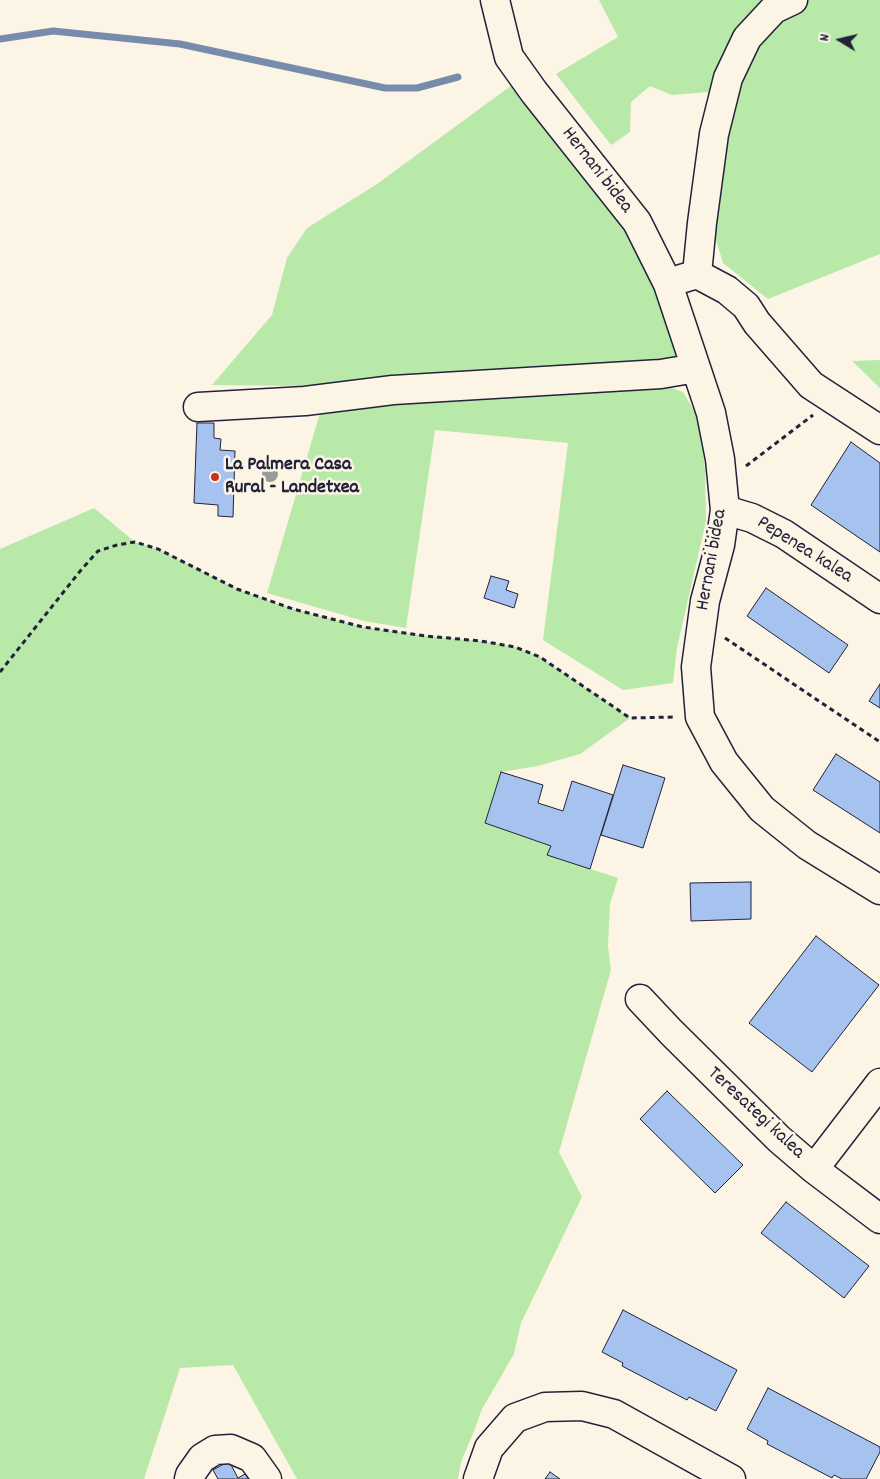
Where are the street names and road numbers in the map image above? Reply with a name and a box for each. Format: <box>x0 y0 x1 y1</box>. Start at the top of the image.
street label: Hernani bidea <box>555 123 637 219</box>
street label: Hernani bidea <box>692 507 734 613</box>
street label: Pepenea kalea <box>752 512 856 590</box>
street label: Teresategi kalea <box>701 1063 809 1165</box>

